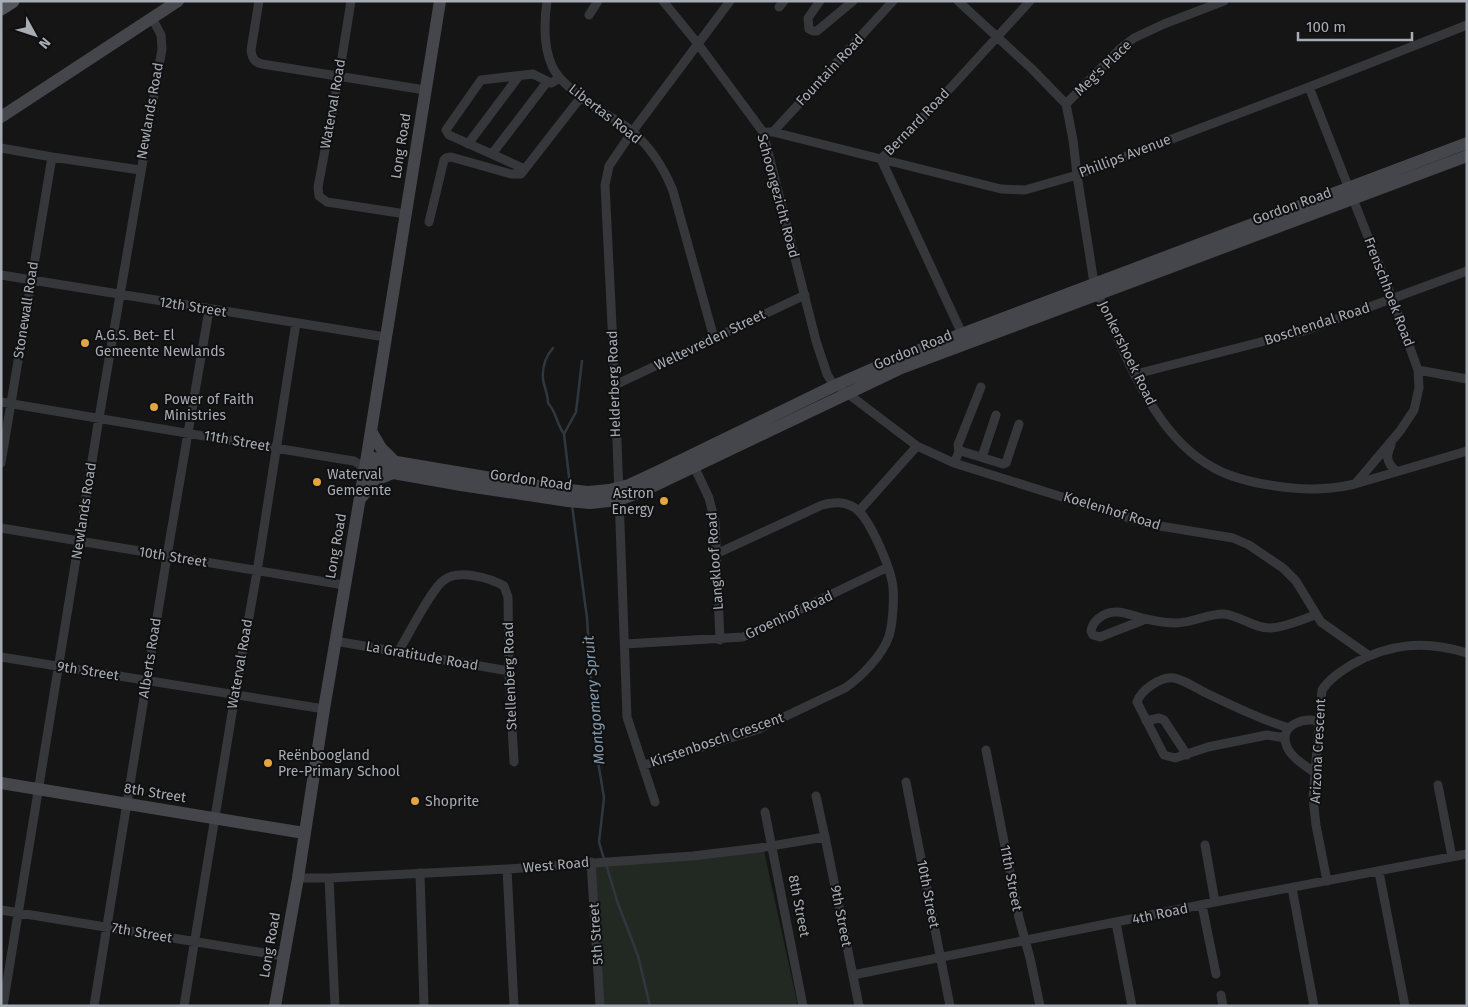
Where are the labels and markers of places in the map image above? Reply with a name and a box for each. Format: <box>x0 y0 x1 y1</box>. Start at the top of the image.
place label: A.G.S. Bet- El Gemeente Newlands <box>95 327 226 360</box>
marker: A.G.S. Bet- El Gemeente Newlands <box>79 337 91 349</box>
place label: Power of Faith Ministries <box>164 391 254 424</box>
marker: Power of Faith Ministries <box>148 401 160 413</box>
place label: Waterval Gemeente <box>327 466 391 499</box>
marker: Waterval Gemeente <box>311 476 323 488</box>
place label: Astron Energy <box>611 485 654 518</box>
marker: Astron Energy <box>658 495 670 507</box>
place label: Reënboogland Pre-Primary School <box>278 747 400 780</box>
marker: Reënboogland Pre-Primary School <box>262 757 274 769</box>
place label: Shoprite <box>425 793 479 810</box>
marker: Shoprite <box>409 795 421 807</box>

